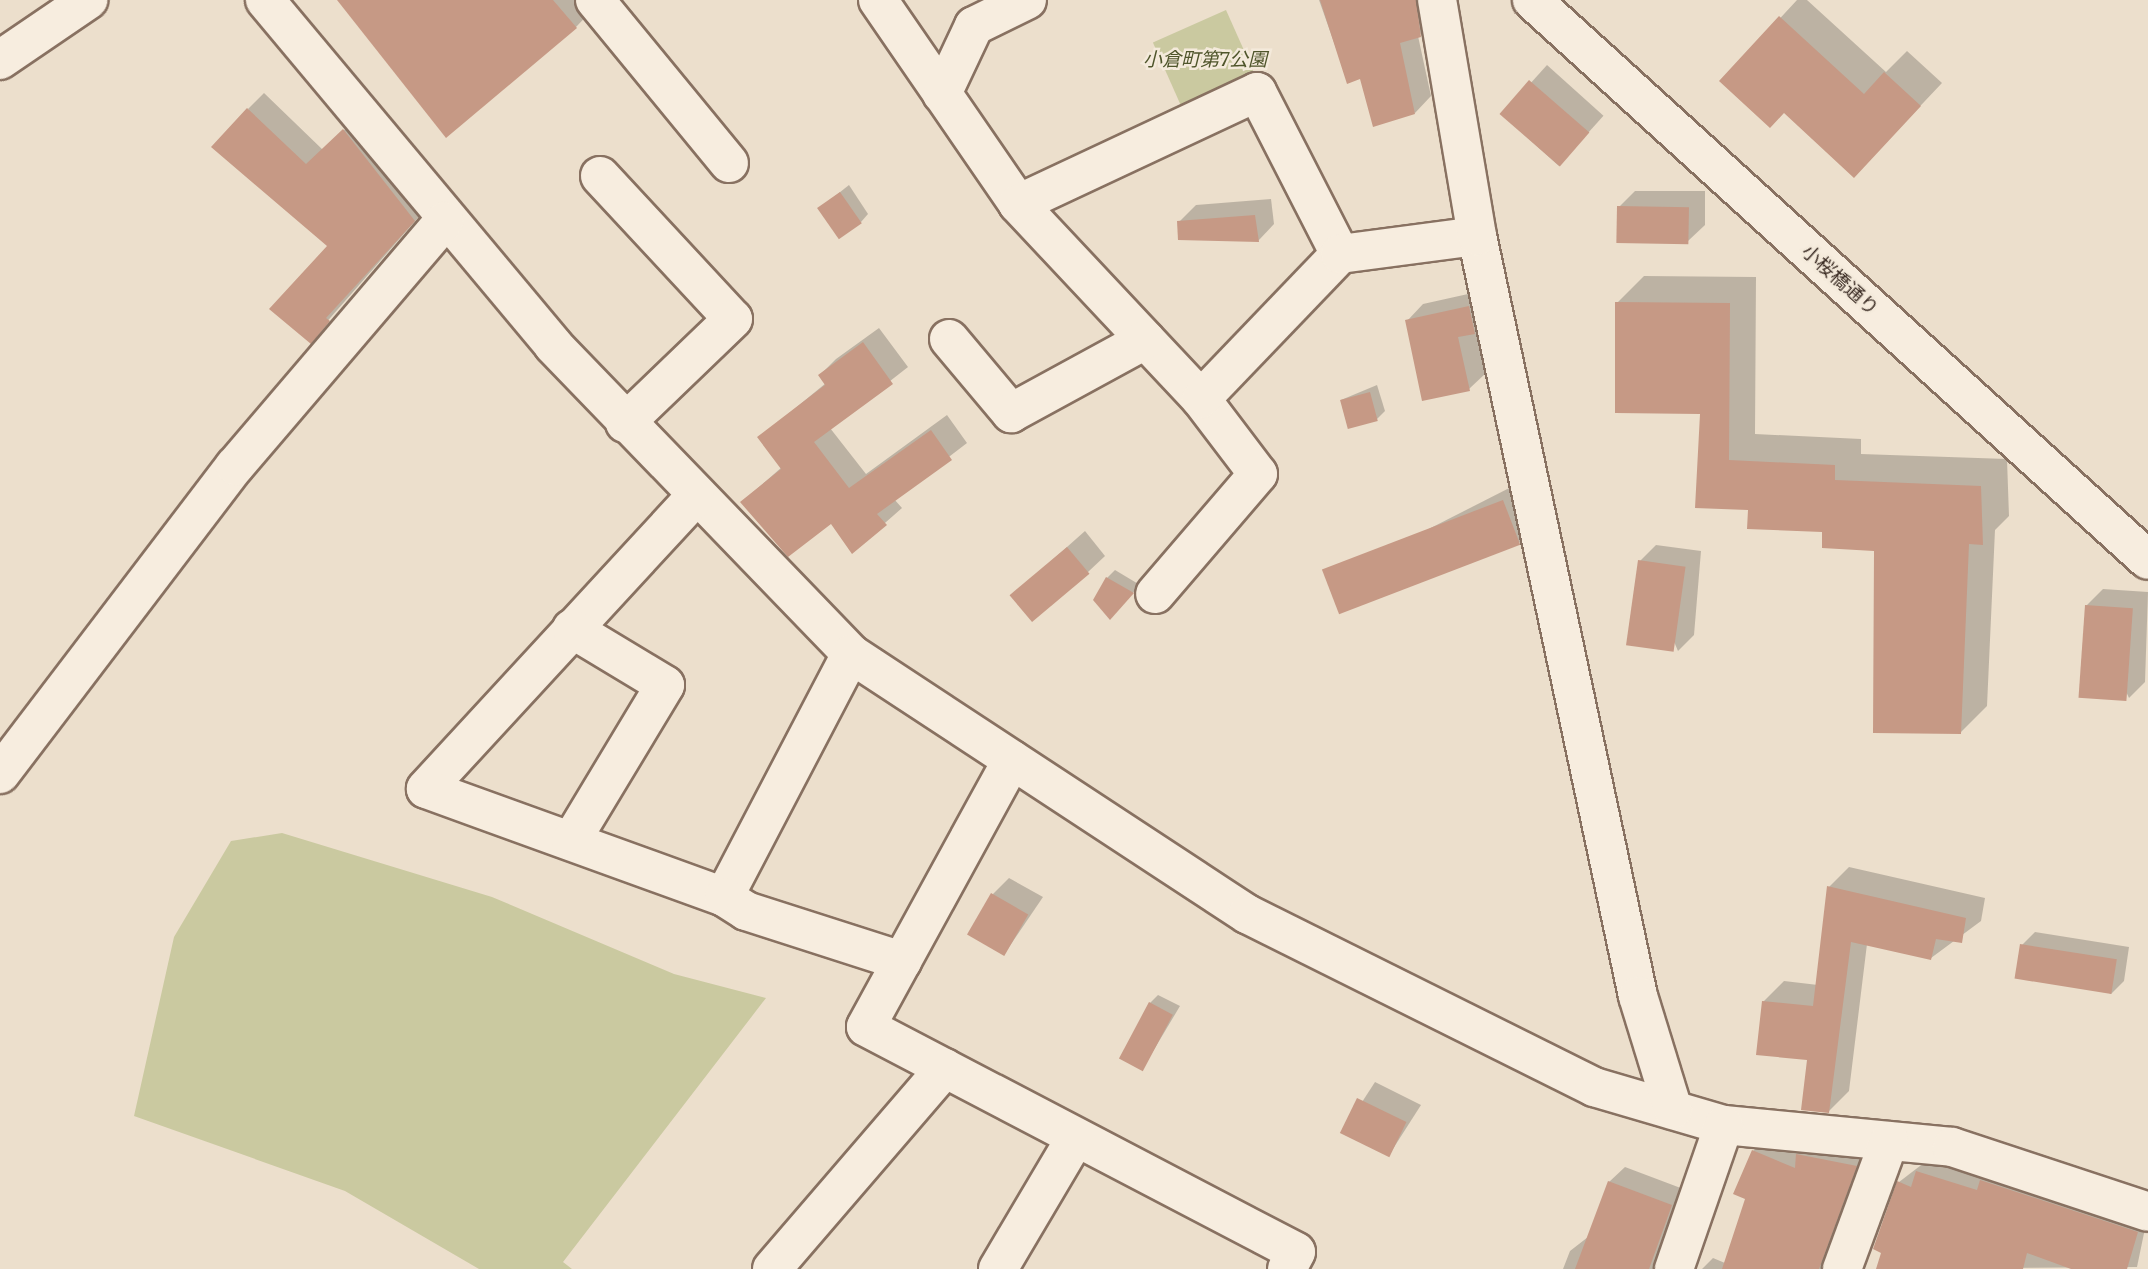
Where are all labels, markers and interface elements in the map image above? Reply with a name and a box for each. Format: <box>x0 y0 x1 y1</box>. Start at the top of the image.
park label: 小倉町第7公園 <box>1143 49 1267 71</box>
street label: 小桜橋通り <box>1797 240 1883 320</box>

